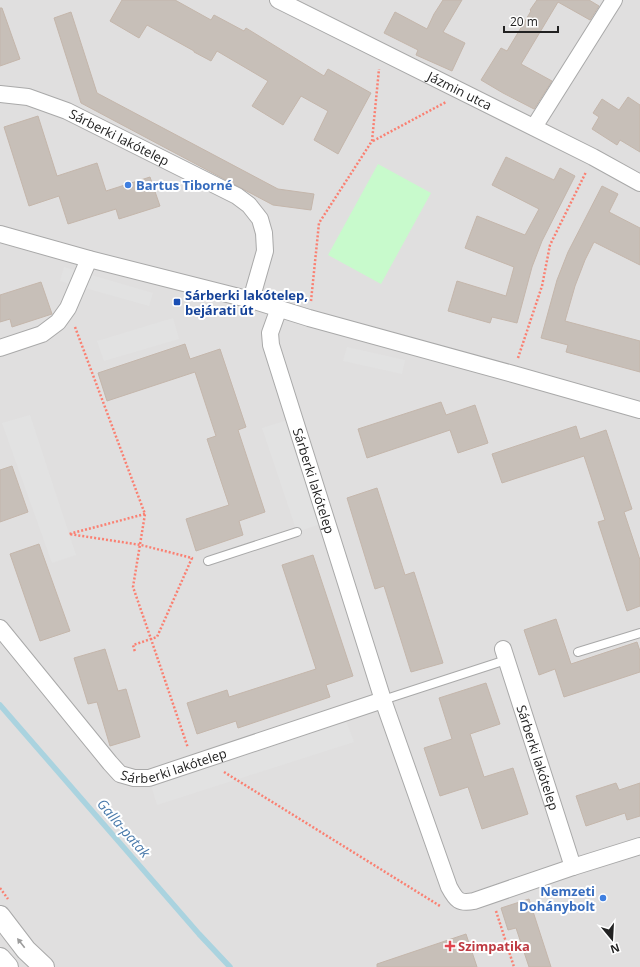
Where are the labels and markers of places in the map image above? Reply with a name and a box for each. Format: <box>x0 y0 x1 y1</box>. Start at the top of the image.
place label: Bartus Tiborné <box>136 176 233 194</box>
marker: Bartus Tiborné <box>123 180 133 190</box>
place label: Sárberki lakótelep, bejárati út <box>185 286 308 319</box>
marker: Sárberki lakótelep, bejárati út <box>172 297 182 307</box>
place label: Nemzeti Dohánybolt <box>519 882 595 915</box>
marker: Nemzeti Dohánybolt <box>598 893 608 903</box>
place label: Szimpatika <box>458 937 530 955</box>
marker: Szimpatika <box>445 941 455 951</box>

